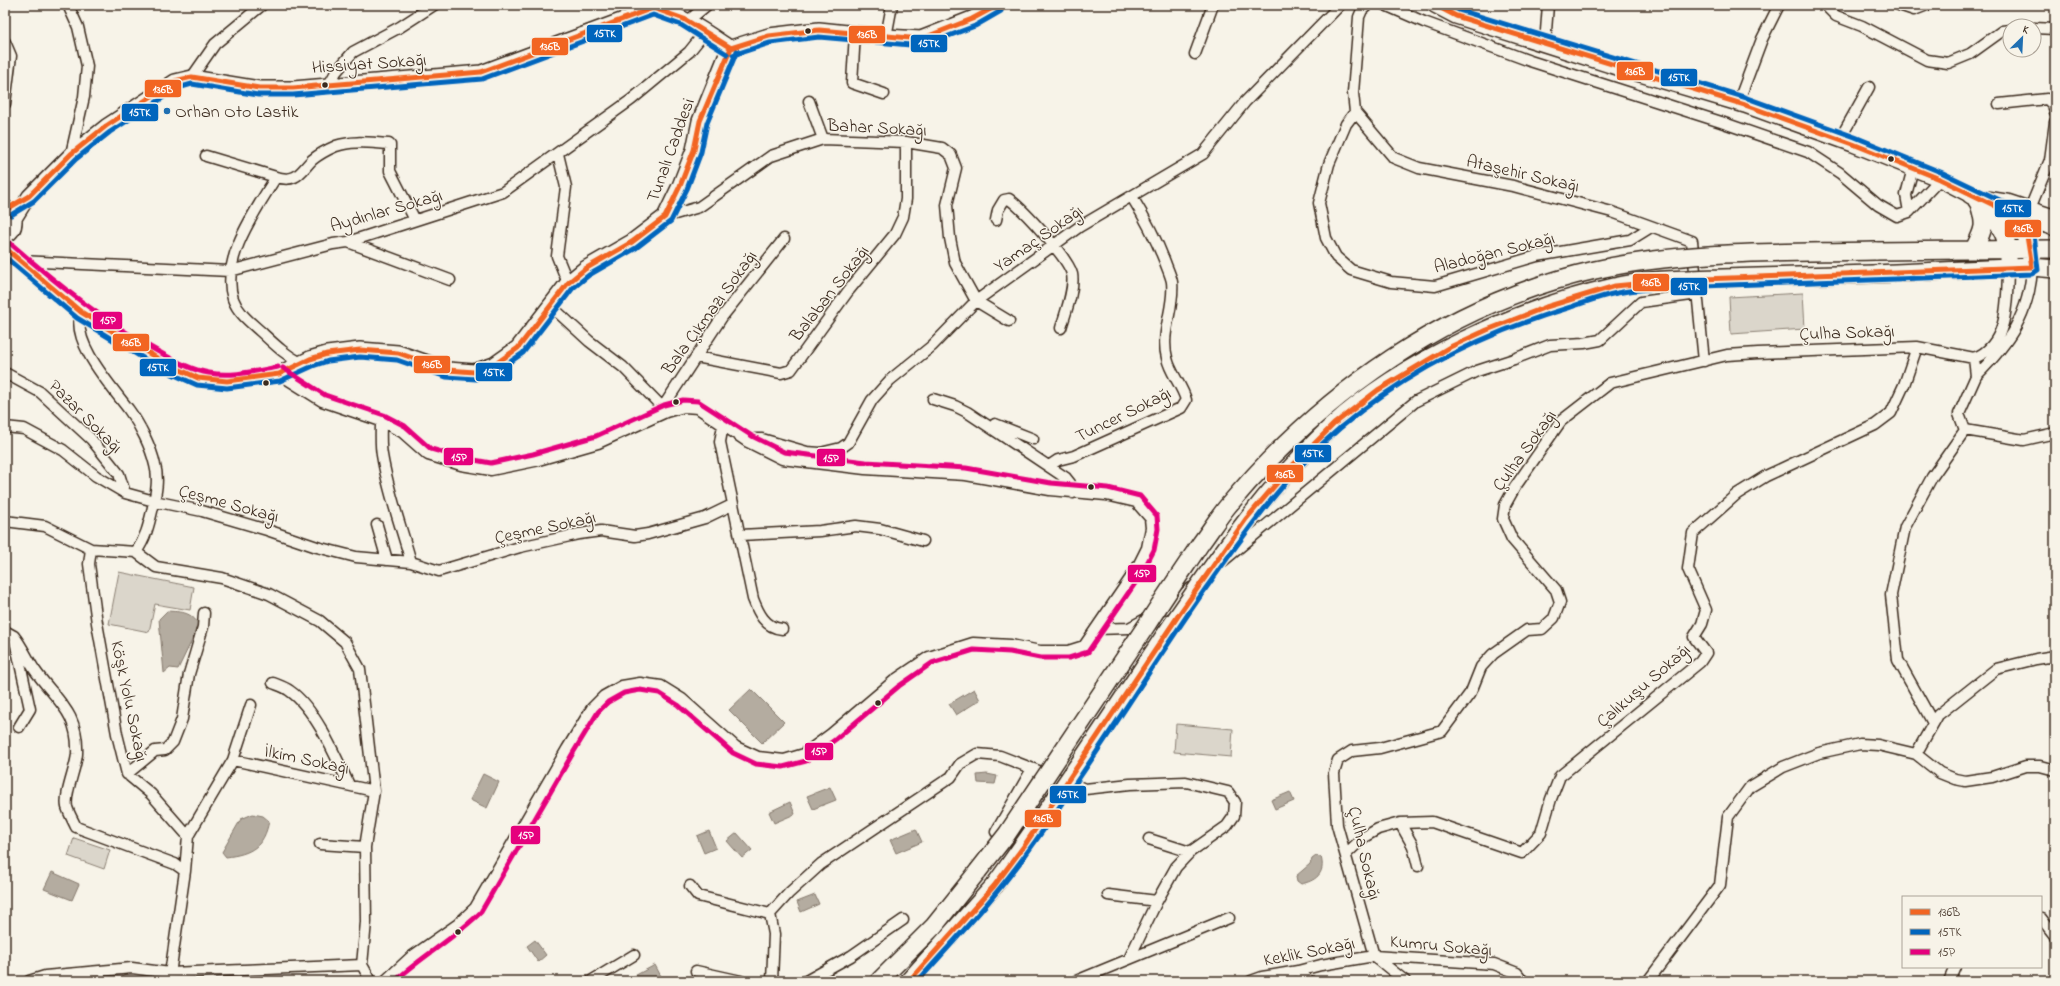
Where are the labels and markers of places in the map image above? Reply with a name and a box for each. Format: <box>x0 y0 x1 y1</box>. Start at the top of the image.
unlabelled marker <box>803 26 813 36</box>
unlabelled marker <box>320 80 330 90</box>
place label: Orhan Oto Lastik <box>175 100 299 126</box>
marker: Orhan Oto Lastik <box>162 106 172 116</box>
unlabelled marker <box>1886 154 1896 164</box>
unlabelled marker <box>261 378 271 388</box>
unlabelled marker <box>671 397 681 407</box>
unlabelled marker <box>1086 482 1096 492</box>
unlabelled marker <box>873 698 883 708</box>
unlabelled marker <box>453 927 463 937</box>

